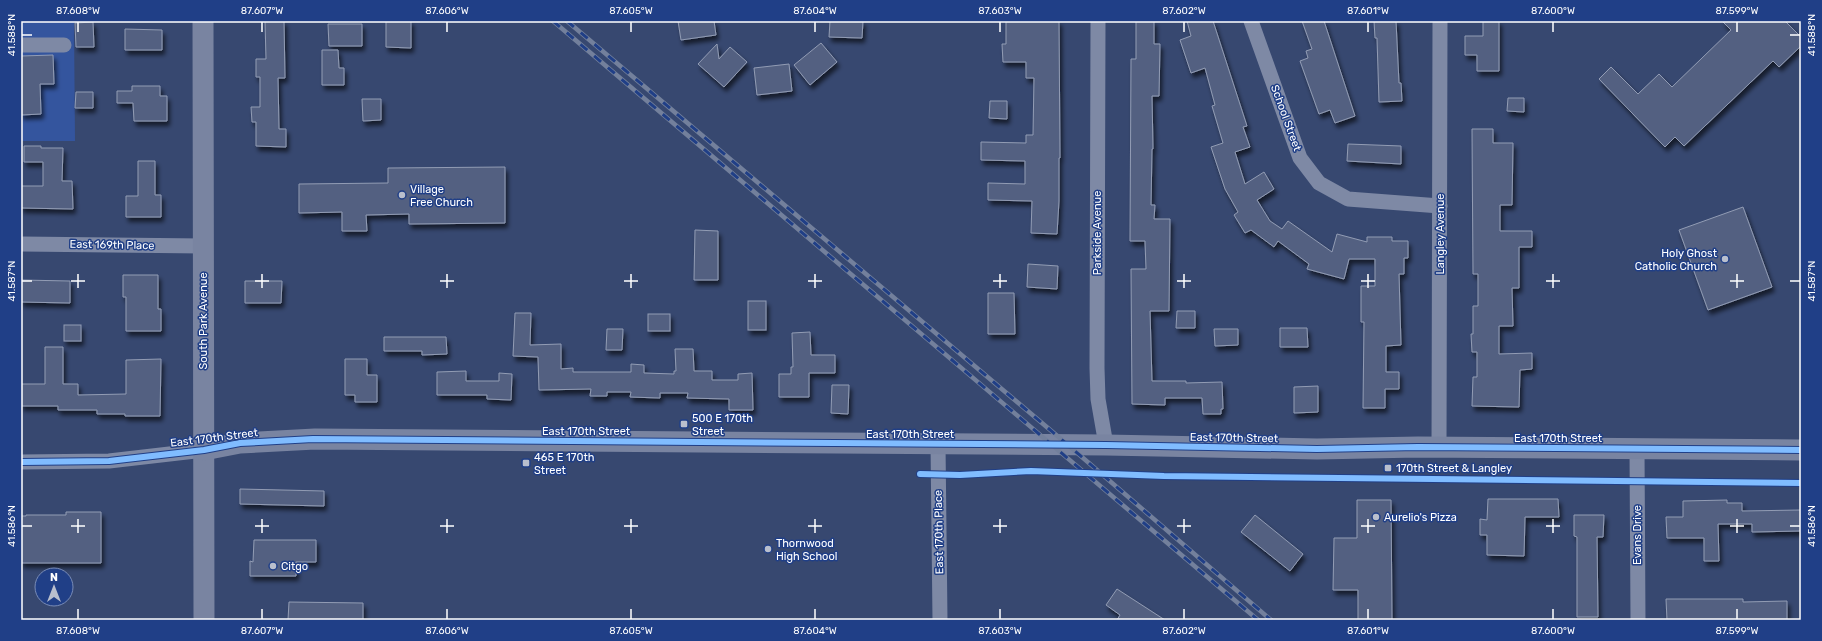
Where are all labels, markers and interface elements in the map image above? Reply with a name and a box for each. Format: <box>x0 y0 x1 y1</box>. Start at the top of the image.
text: 87.608°W <box>56 5 100 17</box>
text: 87.607°W <box>241 5 283 17</box>
text: 87.606°W <box>425 5 469 17</box>
text: 87.605°W <box>609 5 653 17</box>
text: 87.604°W <box>793 5 837 17</box>
text: 87.603°W <box>978 5 1022 17</box>
text: 87.602°W <box>1162 5 1206 17</box>
text: 87.601°W <box>1347 5 1389 17</box>
text: 87.600°W <box>1531 5 1575 17</box>
text: 87.599°W <box>1715 5 1759 17</box>
text: 41.588°N <box>6 14 18 56</box>
text: 41.588°N <box>1806 14 1818 56</box>
street label: School Street <box>1268 83 1304 153</box>
place label: Village Free Church <box>410 183 473 209</box>
marker: Village Free Church <box>397 190 407 200</box>
street label: Parkside Avenue <box>1091 191 1104 275</box>
street label: Langley Avenue <box>1434 194 1447 274</box>
street label: East 169th Place <box>69 238 155 252</box>
place label: Holy Ghost Catholic Church <box>1635 247 1718 273</box>
marker: Holy Ghost Catholic Church <box>1720 254 1730 264</box>
text: 41.587°N <box>6 260 18 302</box>
text: 41.587°N <box>1806 260 1818 302</box>
street label: South Park Avenue <box>197 272 210 370</box>
place label: 500 E 170th Street <box>692 412 753 438</box>
marker: 500 E 170th Street <box>679 419 689 429</box>
street label: East 170th Street <box>542 425 631 438</box>
street label: East 170th Street <box>169 426 259 450</box>
street label: East 170th Street <box>866 428 955 441</box>
street label: East 170th Street <box>1190 431 1279 445</box>
street label: East 170th Street <box>1514 432 1603 445</box>
place label: 465 E 170th Street <box>534 451 594 477</box>
marker: 465 E 170th Street <box>521 458 531 468</box>
place label: 170th Street & Langley <box>1396 462 1512 475</box>
marker: 170th Street & Langley <box>1383 463 1393 473</box>
street label: East 170th Place <box>932 490 946 574</box>
text: 41.586°N <box>6 505 18 547</box>
street label: Evans Drive <box>1631 505 1644 565</box>
text: 41.586°N <box>1806 505 1818 547</box>
place label: Aurelio's Pizza <box>1384 511 1457 524</box>
marker: Aurelio's Pizza <box>1371 512 1381 522</box>
place label: Thornwood High School <box>776 537 837 563</box>
marker: Thornwood High School <box>763 544 773 554</box>
place label: Citgo <box>281 560 308 573</box>
marker: Citgo <box>268 561 278 571</box>
north arrow <box>34 567 74 607</box>
text: N <box>50 571 58 584</box>
text: 87.608°W <box>56 625 100 637</box>
text: 87.607°W <box>241 625 283 637</box>
text: 87.606°W <box>425 625 469 637</box>
text: 87.605°W <box>609 625 653 637</box>
text: 87.604°W <box>793 625 837 637</box>
text: 87.603°W <box>978 625 1022 637</box>
text: 87.602°W <box>1162 625 1206 637</box>
text: 87.601°W <box>1347 625 1389 637</box>
text: 87.600°W <box>1531 625 1575 637</box>
text: 87.599°W <box>1715 625 1759 637</box>

